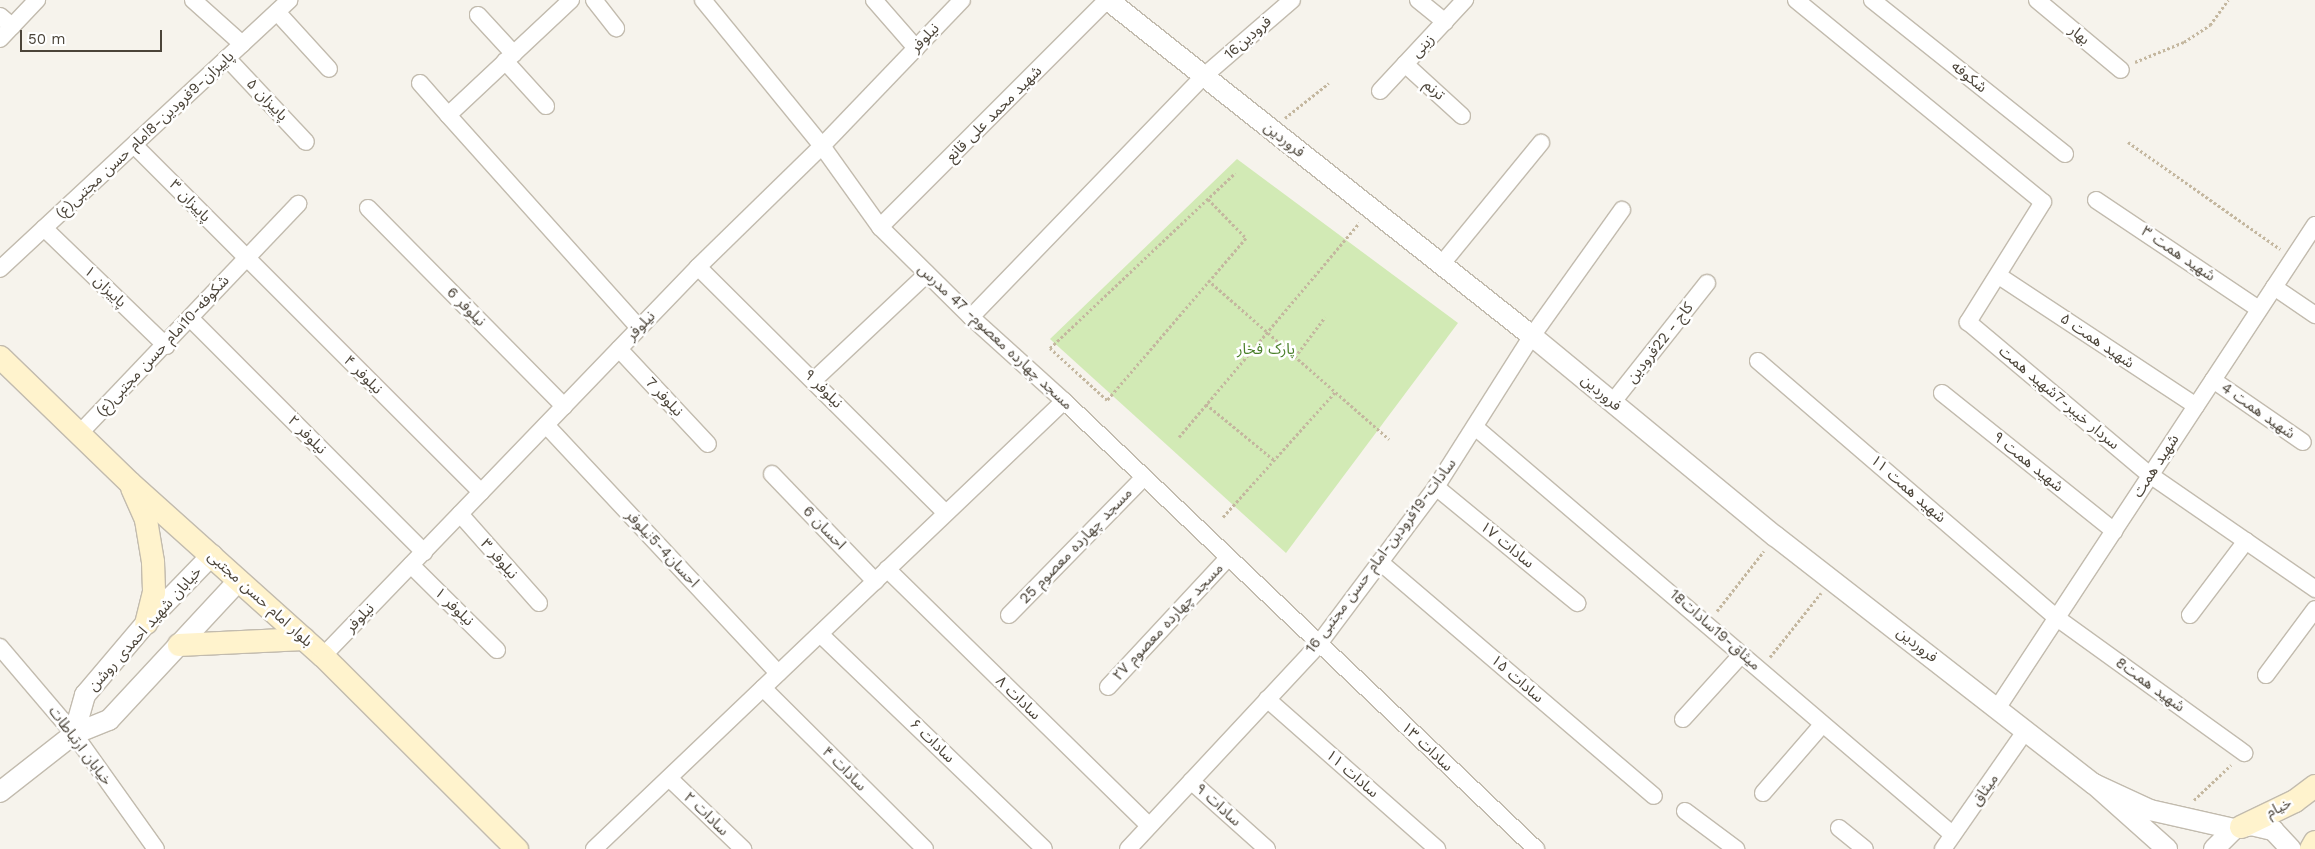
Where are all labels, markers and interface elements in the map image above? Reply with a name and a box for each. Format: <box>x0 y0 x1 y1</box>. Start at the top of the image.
street label: 16فرودین <box>1221 13 1275 63</box>
scale bar <box>22 20 165 52</box>
street label: نیلوفر <box>907 20 943 56</box>
street label: بهار <box>2065 21 2093 49</box>
text: 50 m <box>28 30 65 48</box>
street label: زینی <box>1408 30 1438 62</box>
street label: پاییزان-9فرودین-8امام حسن مجتبی(ع) <box>52 48 238 222</box>
street label: شکوفه <box>1948 57 1990 97</box>
street label: شهید محمد علی قانع <box>942 62 1046 166</box>
street label: پاییزان ۵ <box>242 75 292 125</box>
street label: ترنم <box>1420 76 1448 104</box>
street label: فروردین <box>1260 118 1308 162</box>
street label: پاییزان ۳ <box>165 176 215 226</box>
street label: شهید همت ۳ <box>2138 223 2218 285</box>
street label: مسجد چهارده معصوم- 47 مدرس <box>914 260 1076 414</box>
street label: پاییزان ۱ <box>80 262 130 312</box>
street label: شکوفه-10امام حسن مجتبی(ع) <box>93 272 233 420</box>
street label: نیلوفر 6 <box>443 284 489 330</box>
street label: کاج - 22فرودین <box>1623 299 1697 387</box>
street label: نیلوفر <box>623 308 659 344</box>
street label: شهید همت ۵ <box>2057 310 2137 372</box>
park label: پارک فخار <box>1237 341 1295 359</box>
street label: سردار خیبر-7شهید همت <box>1995 342 2123 454</box>
street label: نیلوفر ۴ <box>340 352 386 398</box>
street label: نیلوفر ۹ <box>800 366 846 412</box>
street label: فروردین <box>1577 371 1625 415</box>
street label: نیلوفر 7 <box>641 374 687 420</box>
street label: 4 شهید همت <box>2218 379 2298 443</box>
street label: نیلوفر ۲ <box>284 412 330 458</box>
street label: شهید همت ۹ <box>1989 428 2067 496</box>
street label: شهید همت <box>2129 431 2183 501</box>
street label: شهید همت ۱۱ <box>1867 451 1949 527</box>
street label: سادات-19فرودین-امام حسن مجتبی 16 <box>1302 455 1460 657</box>
street label: مسجد چهارده معصوم 25 <box>1016 484 1136 608</box>
street label: احسان 6 <box>799 502 849 554</box>
street label: احسان4-5نیلوفر <box>622 507 702 591</box>
street label: سادات ۱۷ <box>1476 518 1538 572</box>
street label: نیلوفر ۳ <box>477 535 521 583</box>
street label: بلوار امام حسن مجتبی <box>204 547 316 651</box>
street label: مسجد چهارده معصوم ۲۷ <box>1109 560 1227 684</box>
street label: خیابان شهید احمدی روشن <box>84 563 206 695</box>
street label: نیلوفر ۱ <box>431 584 477 630</box>
street label: 18میثاق-19سادات <box>1666 586 1764 674</box>
street label: نیلوفر <box>342 600 378 636</box>
street label: فروردین <box>1893 623 1941 667</box>
street label: سادات ۱۵ <box>1487 651 1547 707</box>
street label: 8شهید همت <box>2112 654 2188 716</box>
street label: سادات ۸ <box>992 672 1044 724</box>
street label: خیابان ارتباطات <box>44 703 116 789</box>
street label: سادات ۶ <box>906 715 958 767</box>
street label: سادات ۱۳ <box>1397 719 1457 775</box>
street label: سادات ۴ <box>818 743 870 795</box>
street label: سادات ۱۱ <box>1322 746 1382 802</box>
street label: میثاق <box>1968 770 2002 810</box>
street label: سادات ۹ <box>1191 780 1245 830</box>
street label: سادات ۲ <box>680 788 732 840</box>
street label: خیام <box>2263 794 2295 822</box>

